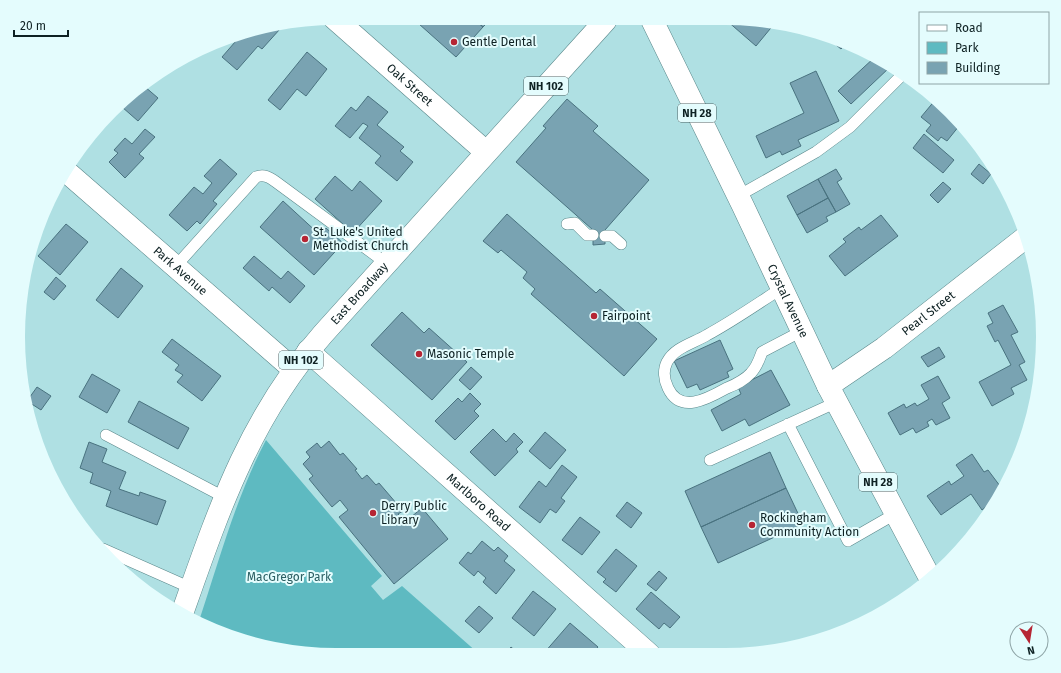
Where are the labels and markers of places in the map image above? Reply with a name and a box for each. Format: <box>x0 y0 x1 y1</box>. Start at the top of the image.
place label: Gentle Dental <box>462 35 536 49</box>
marker: Gentle Dental <box>449 37 459 47</box>
place label: St. Luke's United Methodist Church <box>313 225 409 253</box>
marker: St. Luke's United Methodist Church <box>300 234 310 244</box>
place label: Fairpoint <box>602 309 651 323</box>
marker: Fairpoint <box>589 311 599 321</box>
place label: Masonic Temple <box>427 347 514 361</box>
marker: Masonic Temple <box>414 349 424 359</box>
place label: Derry Public Library <box>381 499 447 527</box>
marker: Derry Public Library <box>368 508 378 518</box>
place label: Rockingham Community Action <box>760 511 859 539</box>
marker: Rockingham Community Action <box>747 520 757 530</box>

